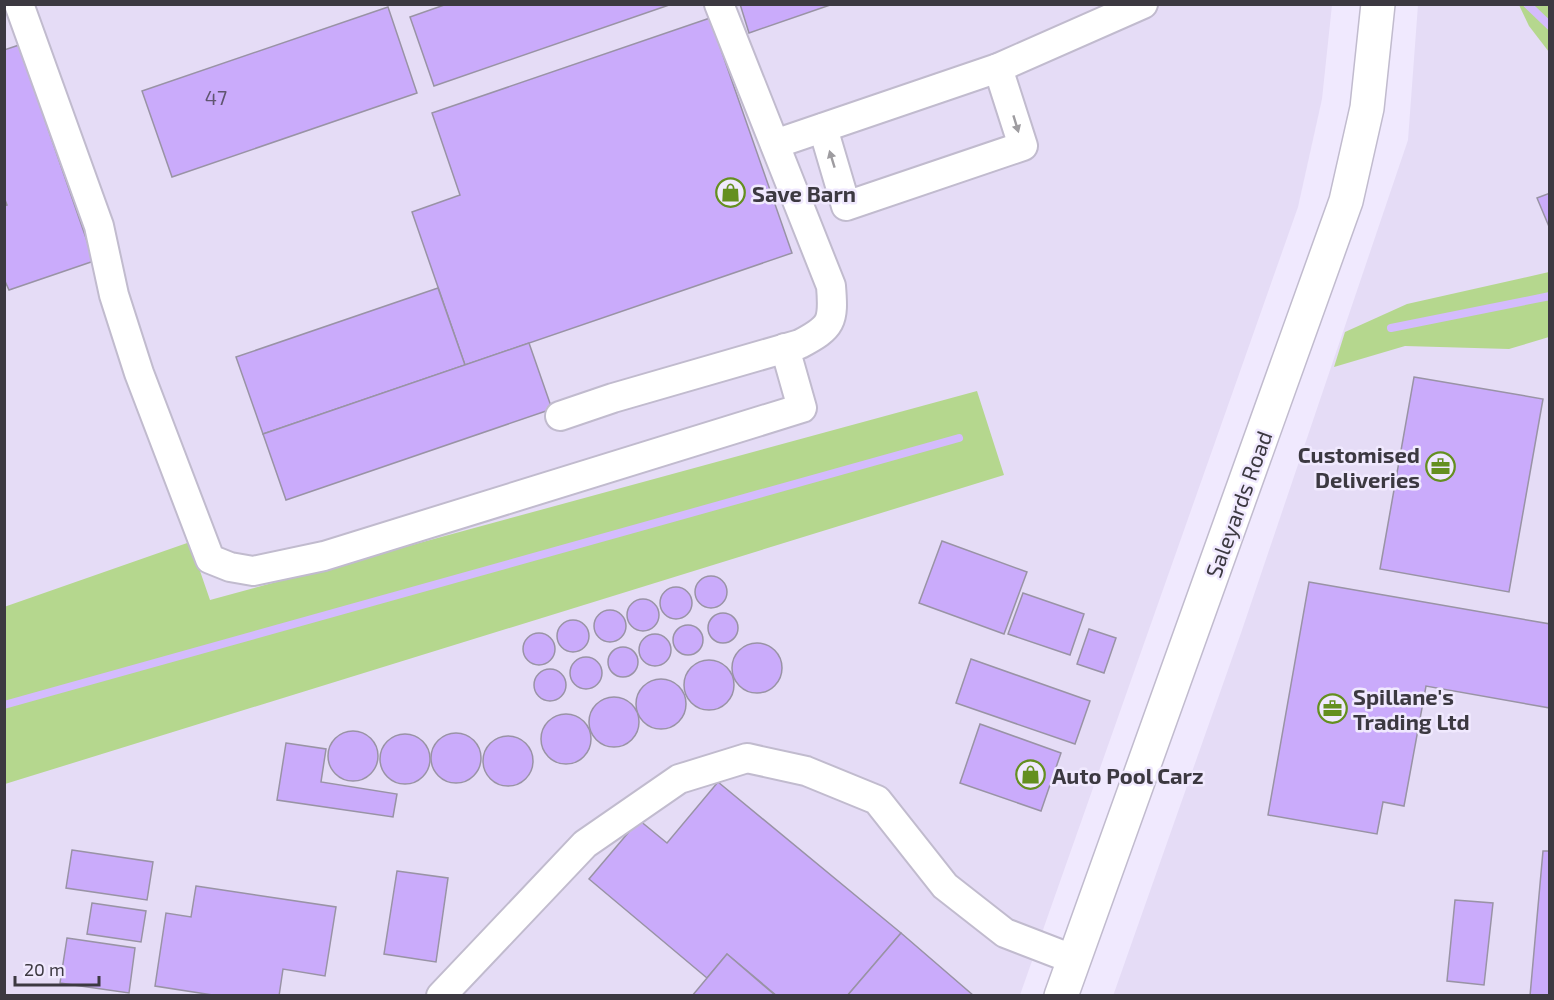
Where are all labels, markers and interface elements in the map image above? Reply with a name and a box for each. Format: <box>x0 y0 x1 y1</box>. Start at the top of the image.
house number: 47 <box>205 85 227 109</box>
one-way arrow <box>1012 115 1021 133</box>
one-way arrow <box>827 150 836 168</box>
shop icon: Save Barn <box>715 177 747 209</box>
place label: Save Barn <box>752 180 856 206</box>
street label: Saleyards Road <box>1199 427 1277 581</box>
place label: Customised Deliveries <box>1298 441 1420 492</box>
office icon: Customised Deliveries <box>1425 451 1457 483</box>
place label: Spillane's Trading Ltd <box>1353 683 1470 734</box>
office icon: Spillane's Trading Ltd <box>1316 693 1348 725</box>
shop icon: Auto Pool Carz <box>1015 759 1047 791</box>
place label: Auto Pool Carz <box>1052 762 1204 788</box>
scale bar <box>15 949 99 987</box>
text: 20 m <box>24 958 65 980</box>

